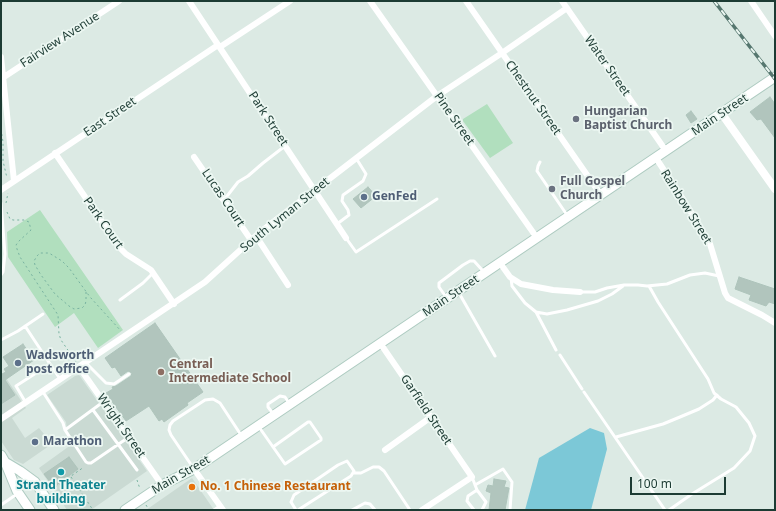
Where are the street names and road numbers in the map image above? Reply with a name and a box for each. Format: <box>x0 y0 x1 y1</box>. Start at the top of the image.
street label: Fairview Avenue <box>18 9 102 71</box>
street label: Water Street <box>581 33 633 99</box>
street label: Chestnut Street <box>502 58 564 138</box>
street label: Park Street <box>245 89 291 149</box>
street label: Pine Street <box>431 90 477 148</box>
street label: Main Street <box>689 91 751 139</box>
street label: East Street <box>81 94 139 140</box>
street label: Lucas Court <box>198 166 248 230</box>
street label: Rainbow Street <box>657 167 715 247</box>
street label: South Lyman Street <box>238 175 332 255</box>
street label: Park Court <box>80 194 126 252</box>
street label: Main Street <box>420 272 482 320</box>
street label: Garfield Street <box>397 372 455 448</box>
street label: Wright Street <box>94 391 148 461</box>
street label: Main Street <box>149 453 213 497</box>

